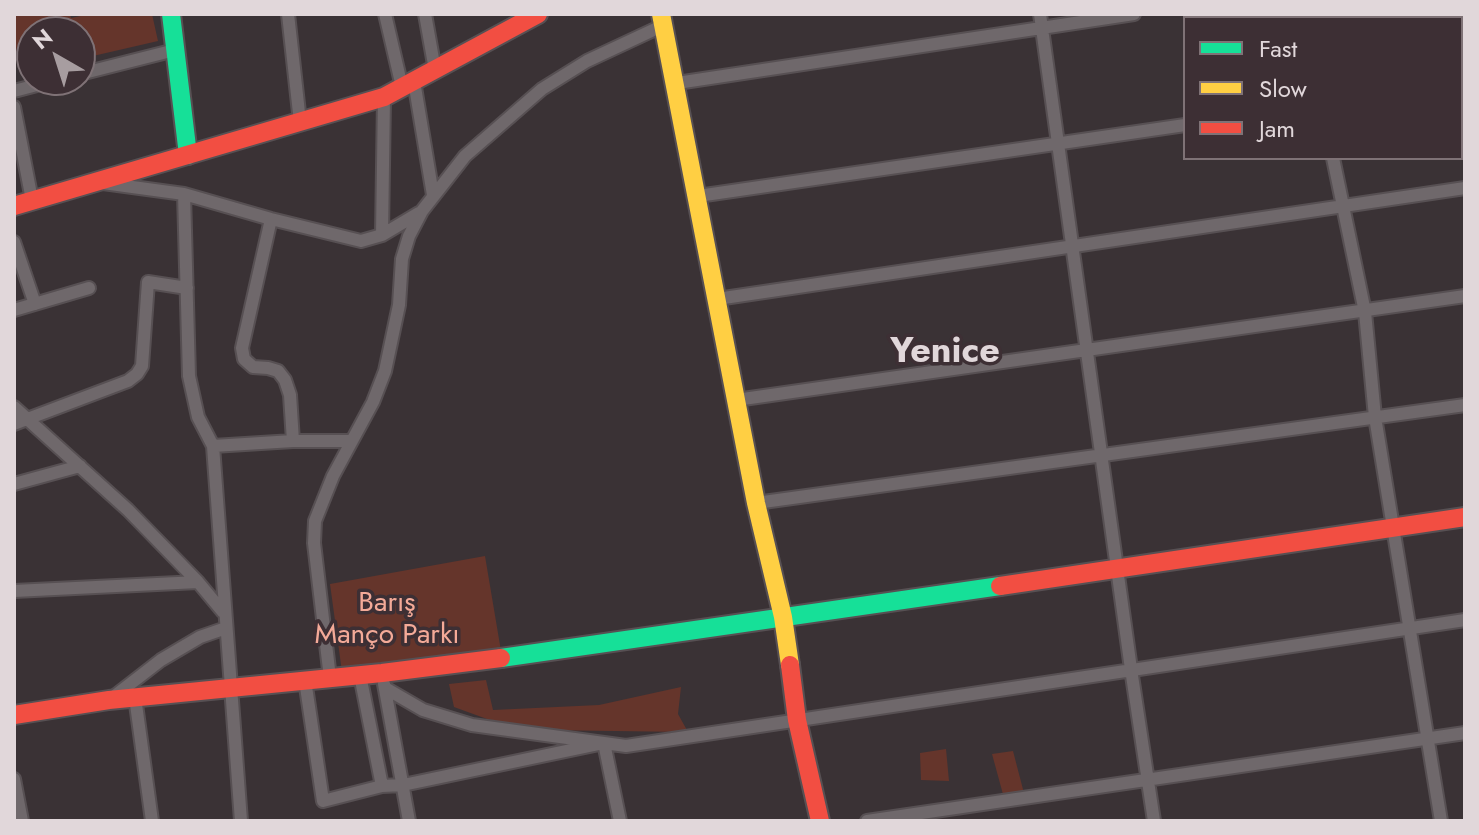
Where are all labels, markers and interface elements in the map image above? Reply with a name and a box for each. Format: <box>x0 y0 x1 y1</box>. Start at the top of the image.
north arrow <box>16 16 96 96</box>
legend <box>1183 16 1463 160</box>
text: N <box>25 21 59 57</box>
text: Fast <box>1259 31 1297 66</box>
text: Slow <box>1259 71 1307 106</box>
text: Jam <box>1259 111 1295 146</box>
district label: Yenice <box>890 331 1000 375</box>
park label: Barış Manço Parkı <box>314 587 460 653</box>

